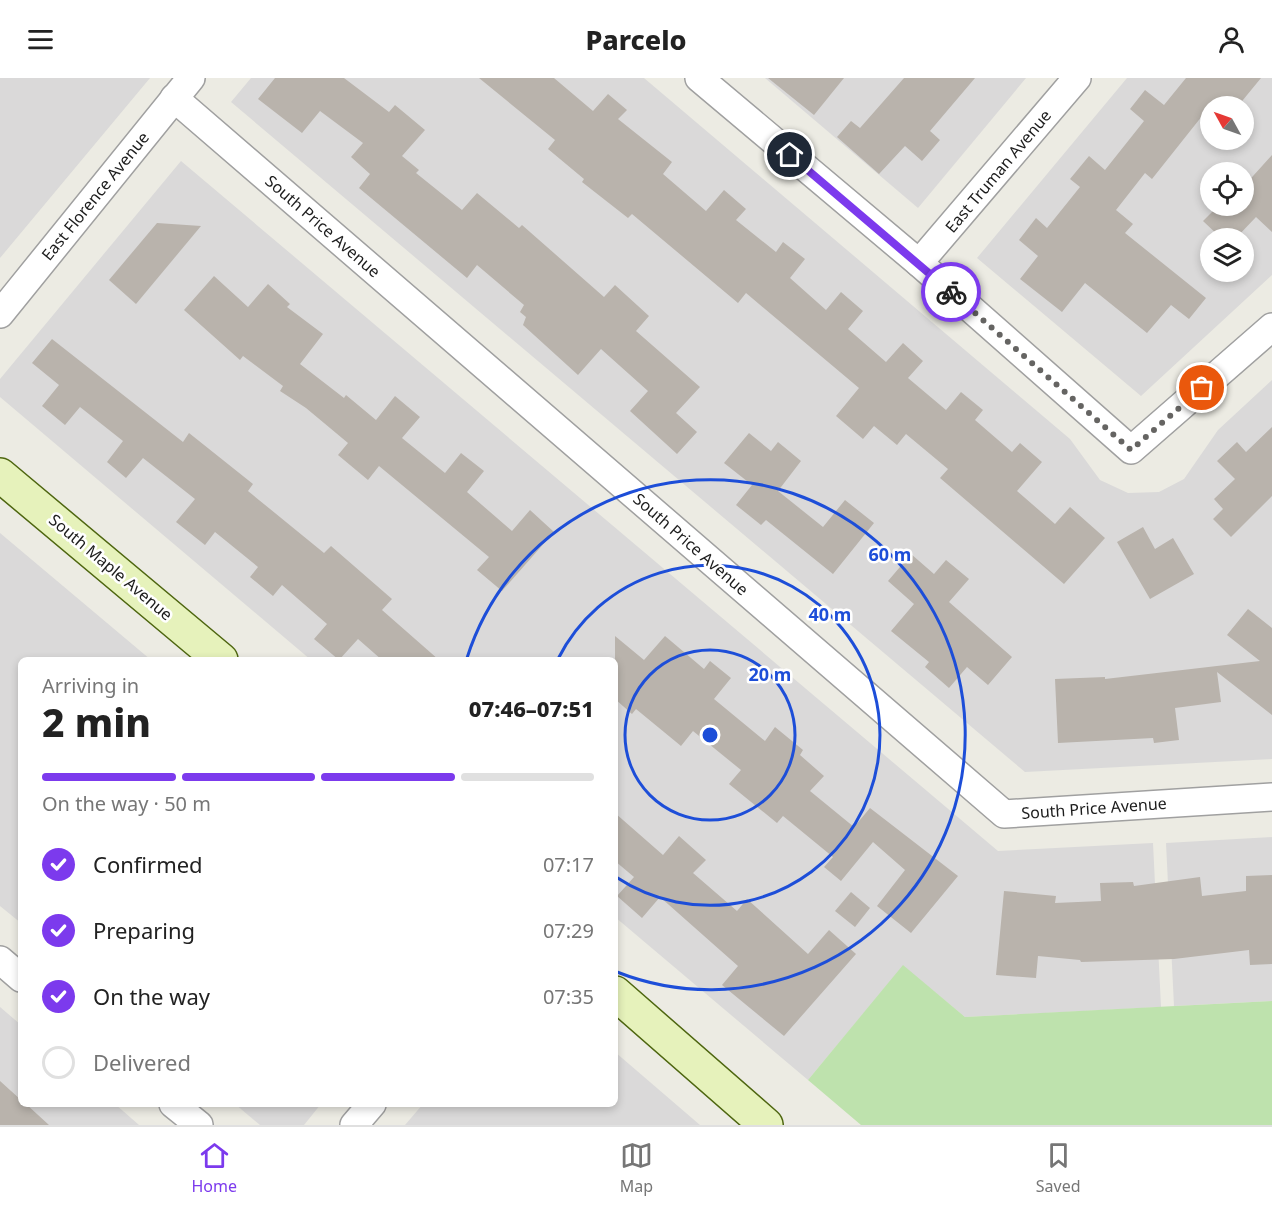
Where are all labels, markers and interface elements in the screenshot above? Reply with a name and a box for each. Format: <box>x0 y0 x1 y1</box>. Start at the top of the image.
text: Parcelo <box>585 21 687 58</box>
icon: menu <box>24 23 57 56</box>
icon: person <box>1215 23 1248 56</box>
north arrow <box>1200 96 1254 150</box>
map controls <box>1200 96 1254 282</box>
street label: East Truman Avenue <box>940 105 1056 237</box>
street label: East Florence Avenue <box>36 127 154 265</box>
pin <box>764 129 815 180</box>
icon: home <box>773 138 806 171</box>
button: locate <box>1200 162 1254 216</box>
street label: South Price Avenue <box>261 170 385 282</box>
button: layers <box>1200 228 1254 282</box>
courier <box>921 262 981 322</box>
icon: bike <box>935 276 968 309</box>
pin <box>1176 362 1227 413</box>
icon: bag <box>1185 371 1218 404</box>
street label: South Price Avenue <box>629 488 753 600</box>
street label: South Maple Avenue <box>45 509 177 625</box>
text: 60 m <box>869 542 911 566</box>
text: 40 m <box>809 602 851 626</box>
text: 20 m <box>749 662 791 686</box>
text: Arriving in <box>42 672 139 699</box>
text: 07:46–07:51 <box>469 693 594 723</box>
text: 2 min <box>42 695 151 748</box>
centre of rings <box>700 725 720 745</box>
text: On the way · 50 m <box>42 790 211 817</box>
street label: South Price Avenue <box>1021 792 1167 824</box>
icon: check <box>42 848 75 881</box>
text: Confirmed <box>93 849 203 879</box>
text: 07:17 <box>543 851 594 878</box>
icon: check <box>42 914 75 947</box>
text: Preparing <box>93 915 195 945</box>
text: 07:29 <box>543 917 594 944</box>
icon: check <box>42 980 75 1013</box>
text: On the way <box>93 981 210 1011</box>
text: 07:35 <box>543 983 594 1010</box>
text: Delivered <box>93 1047 191 1077</box>
tab: Home <box>191 1139 237 1197</box>
tab: Map <box>620 1139 653 1197</box>
tab: Saved <box>1036 1139 1081 1197</box>

